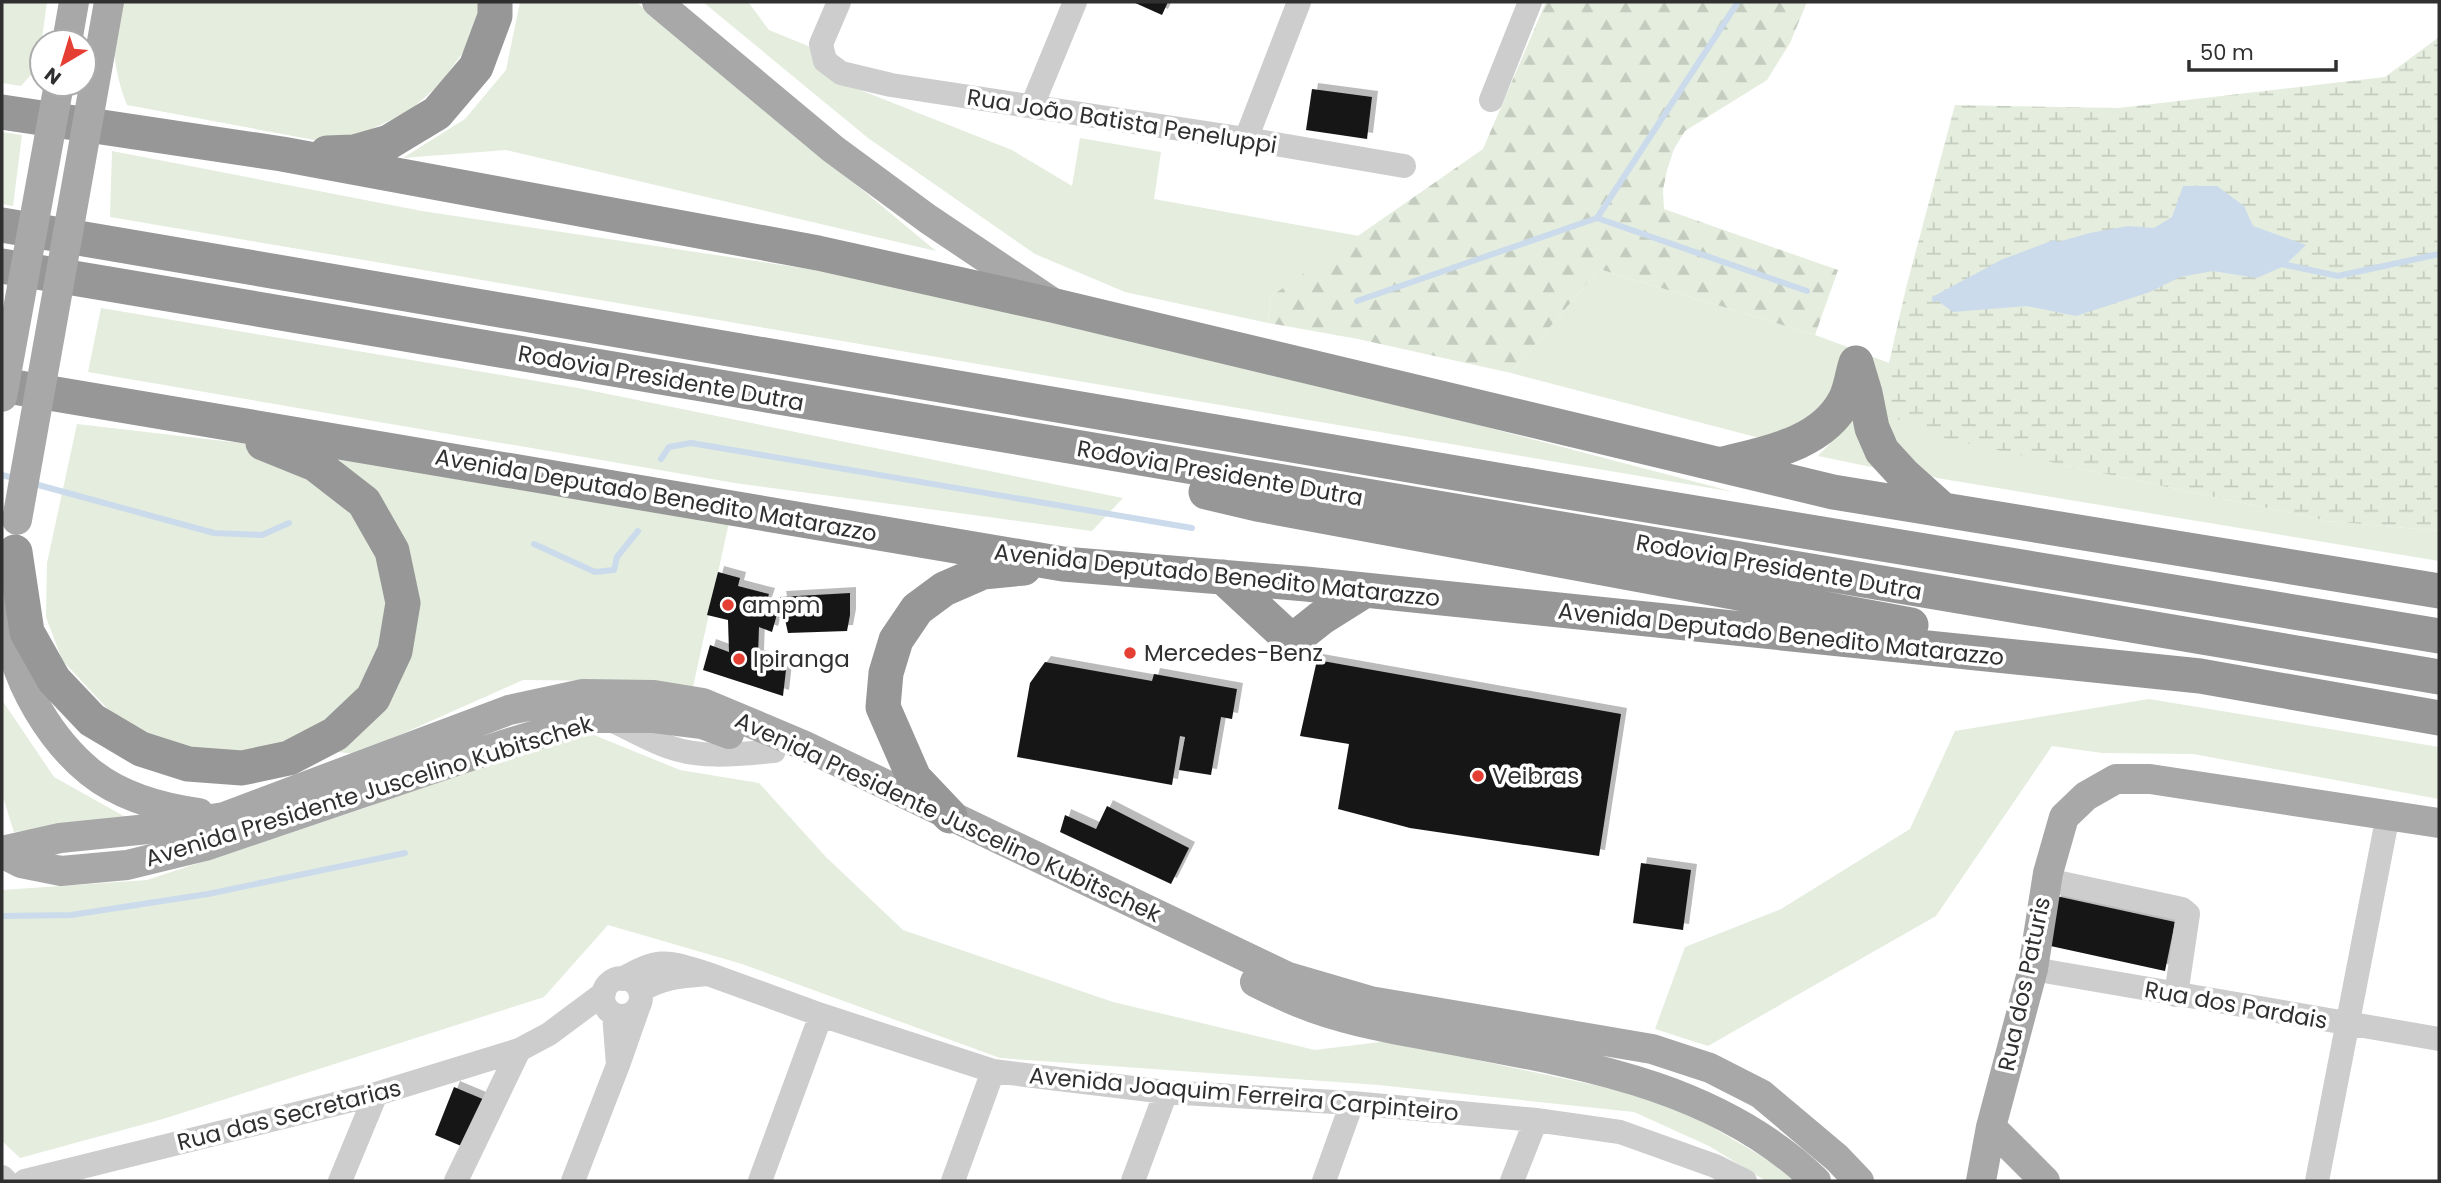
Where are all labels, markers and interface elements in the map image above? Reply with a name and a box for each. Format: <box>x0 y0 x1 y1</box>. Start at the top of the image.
north arrow <box>28 28 98 98</box>
scale bar <box>2189 28 2336 72</box>
text: 50 m <box>2200 38 2254 67</box>
text: N <box>39 61 67 91</box>
street label: Rua João Batista Peneluppi <box>965 81 1279 161</box>
street label: Rodovia Presidente Dutra <box>516 337 806 419</box>
street label: Rodovia Presidente Dutra <box>1075 432 1365 514</box>
street label: Avenida Deputado Benedito Matarazzo <box>433 440 879 550</box>
street label: Rodovia Presidente Dutra <box>1634 526 1924 608</box>
street label: Avenida Deputado Benedito Matarazzo <box>992 536 1442 614</box>
place label: ampm <box>742 589 820 621</box>
street label: Avenida Deputado Benedito Matarazzo <box>1556 595 2006 673</box>
marker: ampm <box>720 597 736 613</box>
place label: Mercedes-Benz <box>1144 637 1323 669</box>
place label: Ipiranga <box>753 643 850 675</box>
marker: Mercedes-Benz <box>1122 645 1138 661</box>
marker: Ipiranga <box>731 651 747 667</box>
street label: Avenida Presidente Juscelino Kubitschek <box>730 704 1166 930</box>
street label: Avenida Presidente Juscelino Kubitschek <box>141 707 597 874</box>
place label: Veibras <box>1492 760 1579 792</box>
marker: Veibras <box>1470 768 1486 784</box>
street label: Rua dos Paturis <box>1990 894 2058 1074</box>
street label: Rua dos Pardais <box>2142 973 2330 1037</box>
street label: Avenida Joaquim Ferreira Carpinteiro <box>1028 1059 1460 1129</box>
street label: Rua das Secretarias <box>174 1072 404 1158</box>

